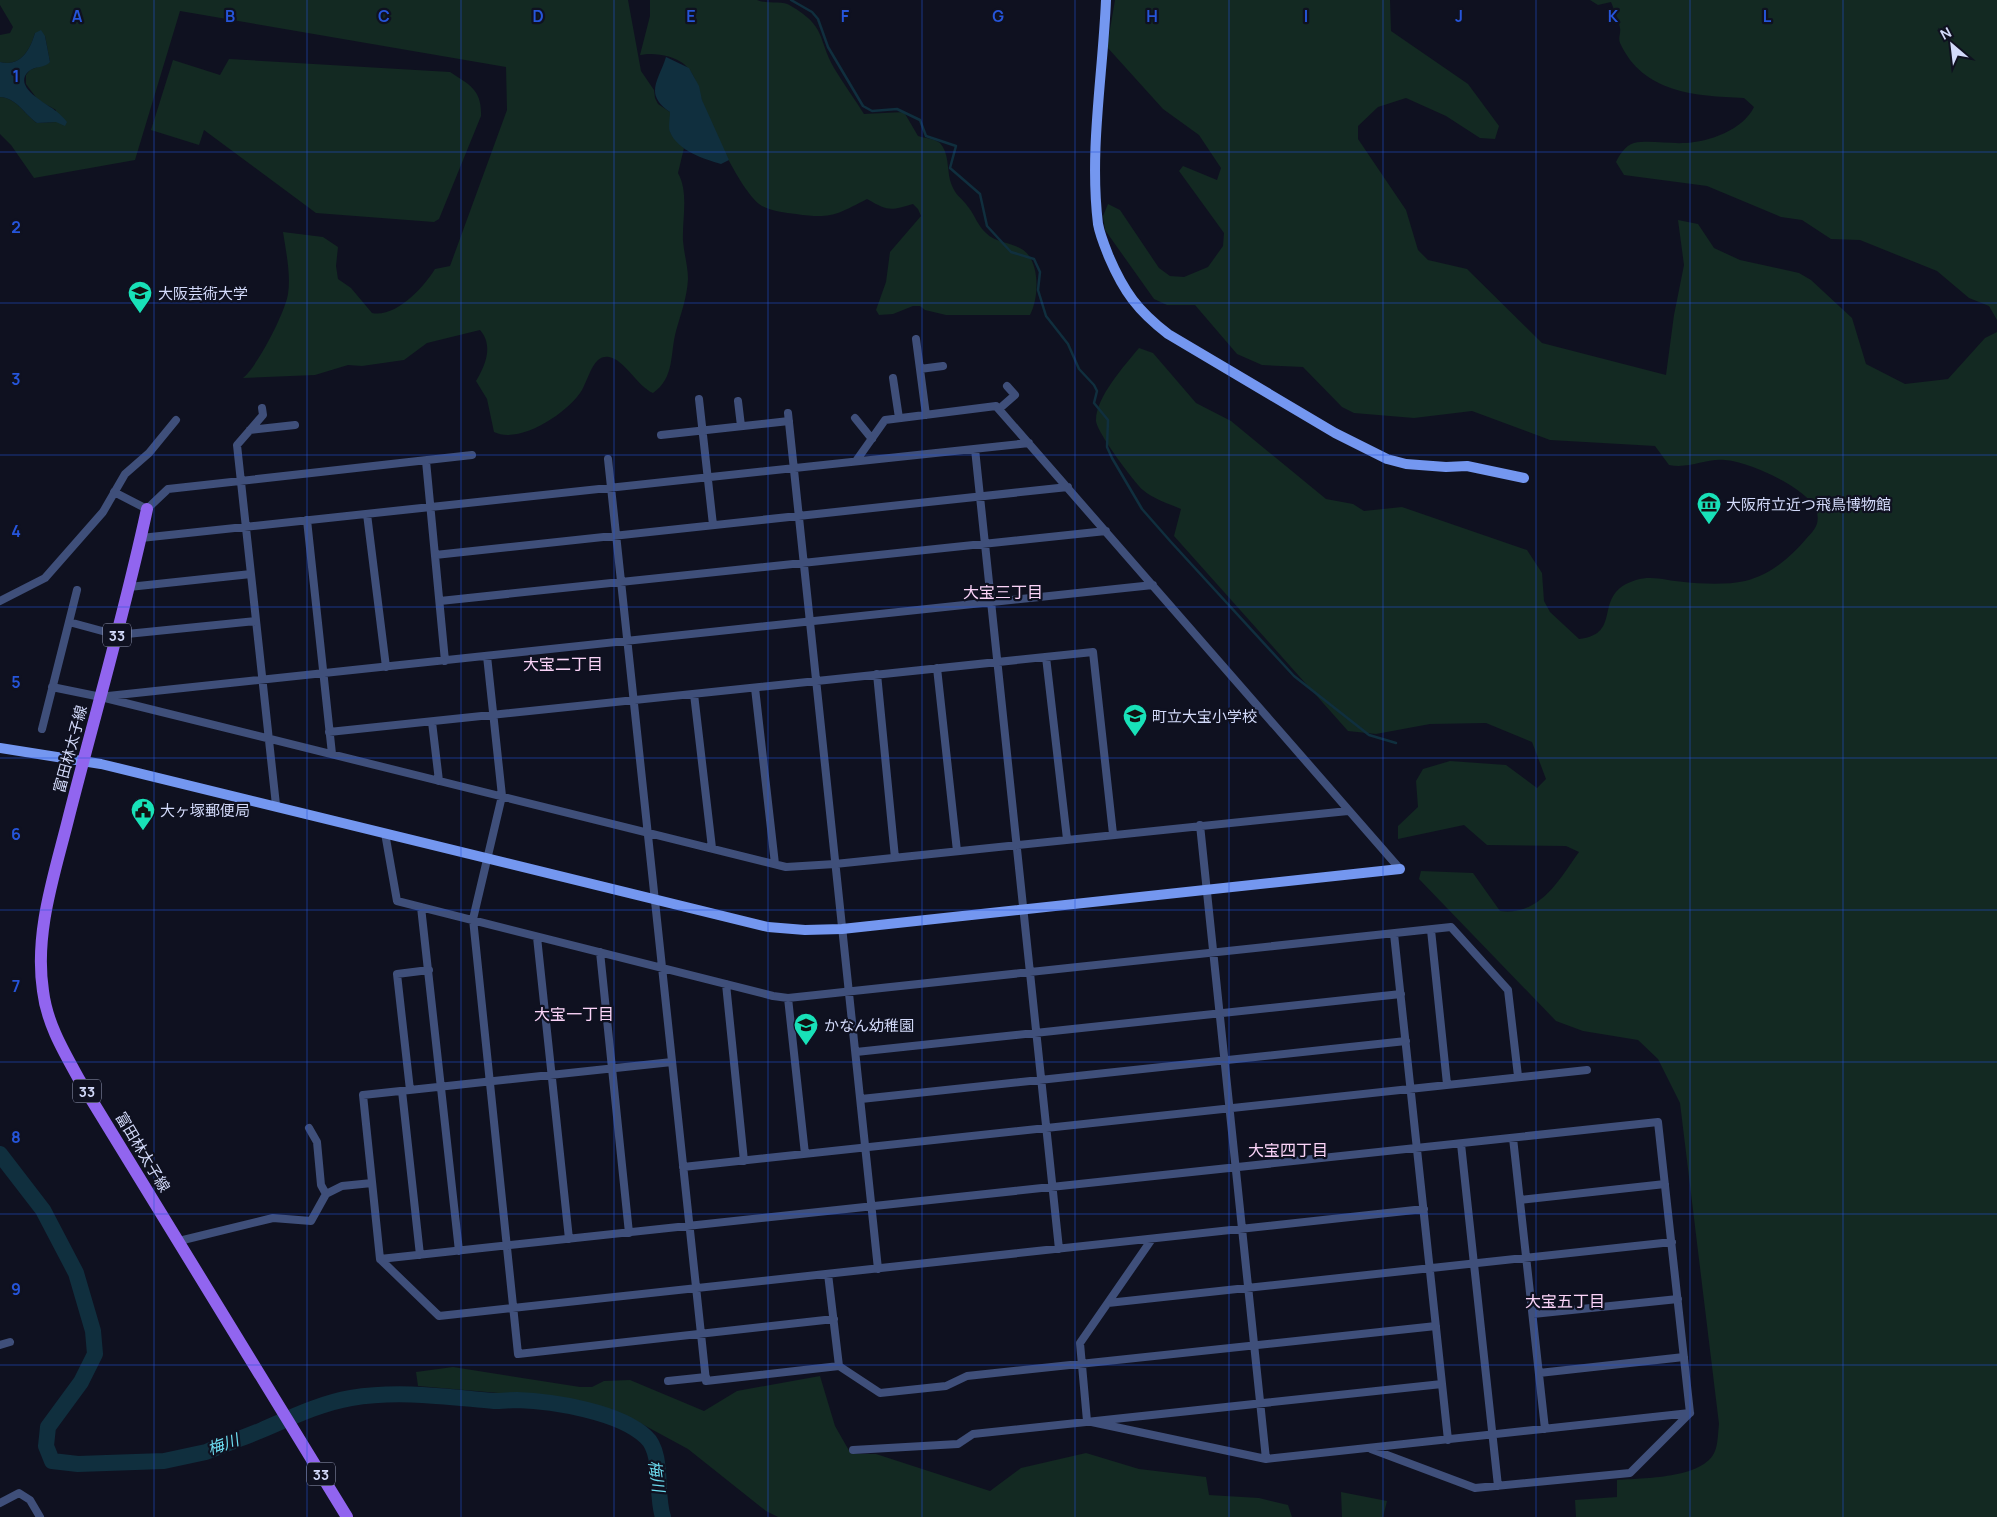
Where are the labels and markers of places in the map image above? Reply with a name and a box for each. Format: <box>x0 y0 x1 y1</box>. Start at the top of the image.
school or university icon: 大阪芸術大学 <box>127 280 153 314</box>
place label: 大阪芸術大学 <box>158 283 248 304</box>
museum icon: 大阪府立近つ飛鳥博物館 <box>1696 491 1722 525</box>
place label: 大阪府立近つ飛鳥博物館 <box>1726 494 1891 515</box>
school or university icon: 町立大宝小学校 <box>1122 703 1148 737</box>
place label: 町立大宝小学校 <box>1152 706 1257 727</box>
public building icon: 大ヶ塚郵便局 <box>130 797 156 831</box>
place label: 大ヶ塚郵便局 <box>160 800 250 821</box>
school or university icon: かなん幼稚園 <box>793 1012 819 1046</box>
place label: かなん幼稚園 <box>824 1015 914 1036</box>

